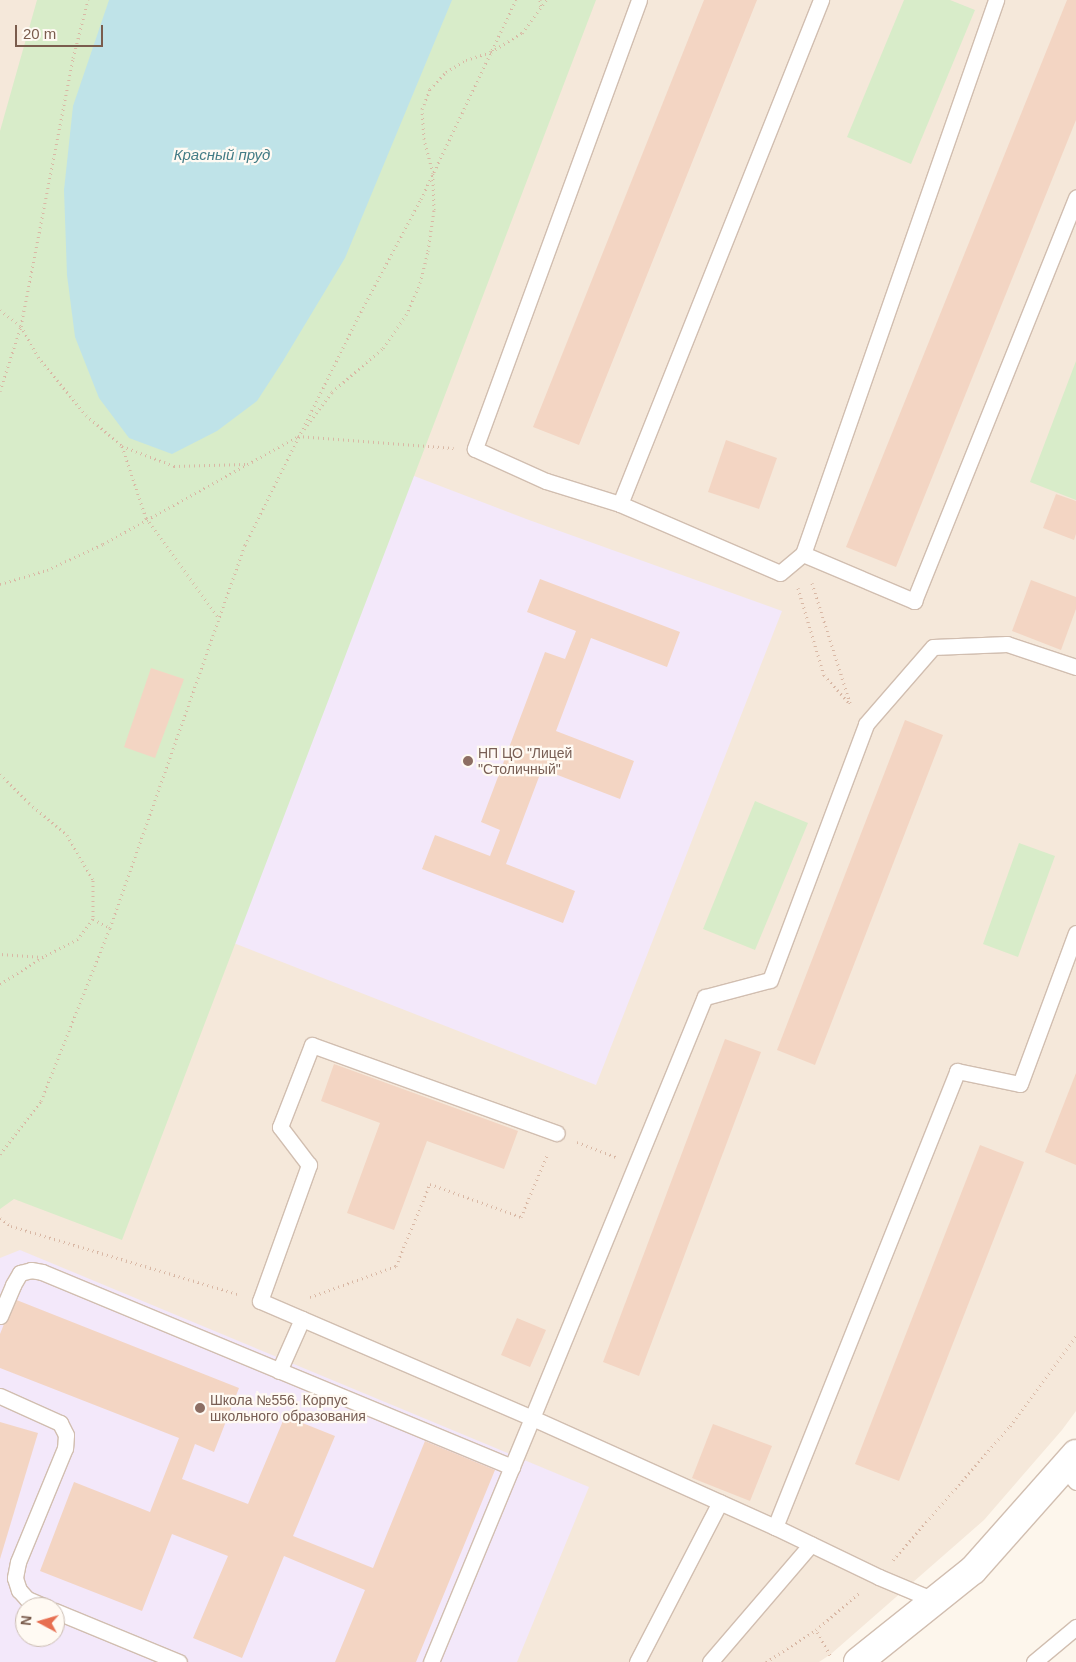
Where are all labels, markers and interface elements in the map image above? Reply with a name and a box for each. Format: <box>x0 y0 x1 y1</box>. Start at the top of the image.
scale bar <box>18 15 105 47</box>
text: 20 m <box>23 25 56 42</box>
water label: Красный пруд <box>174 146 270 164</box>
place label: НП ЦО "Лицей "Столичный" <box>478 745 572 778</box>
marker: НП ЦО "Лицей "Столичный" <box>462 755 474 767</box>
place label: Школа №556. Корпус школьного образования <box>210 1392 366 1424</box>
marker: Школа №556. Корпус школьного образования <box>194 1402 206 1414</box>
north arrow <box>15 1597 65 1647</box>
text: N <box>18 1615 35 1626</box>

